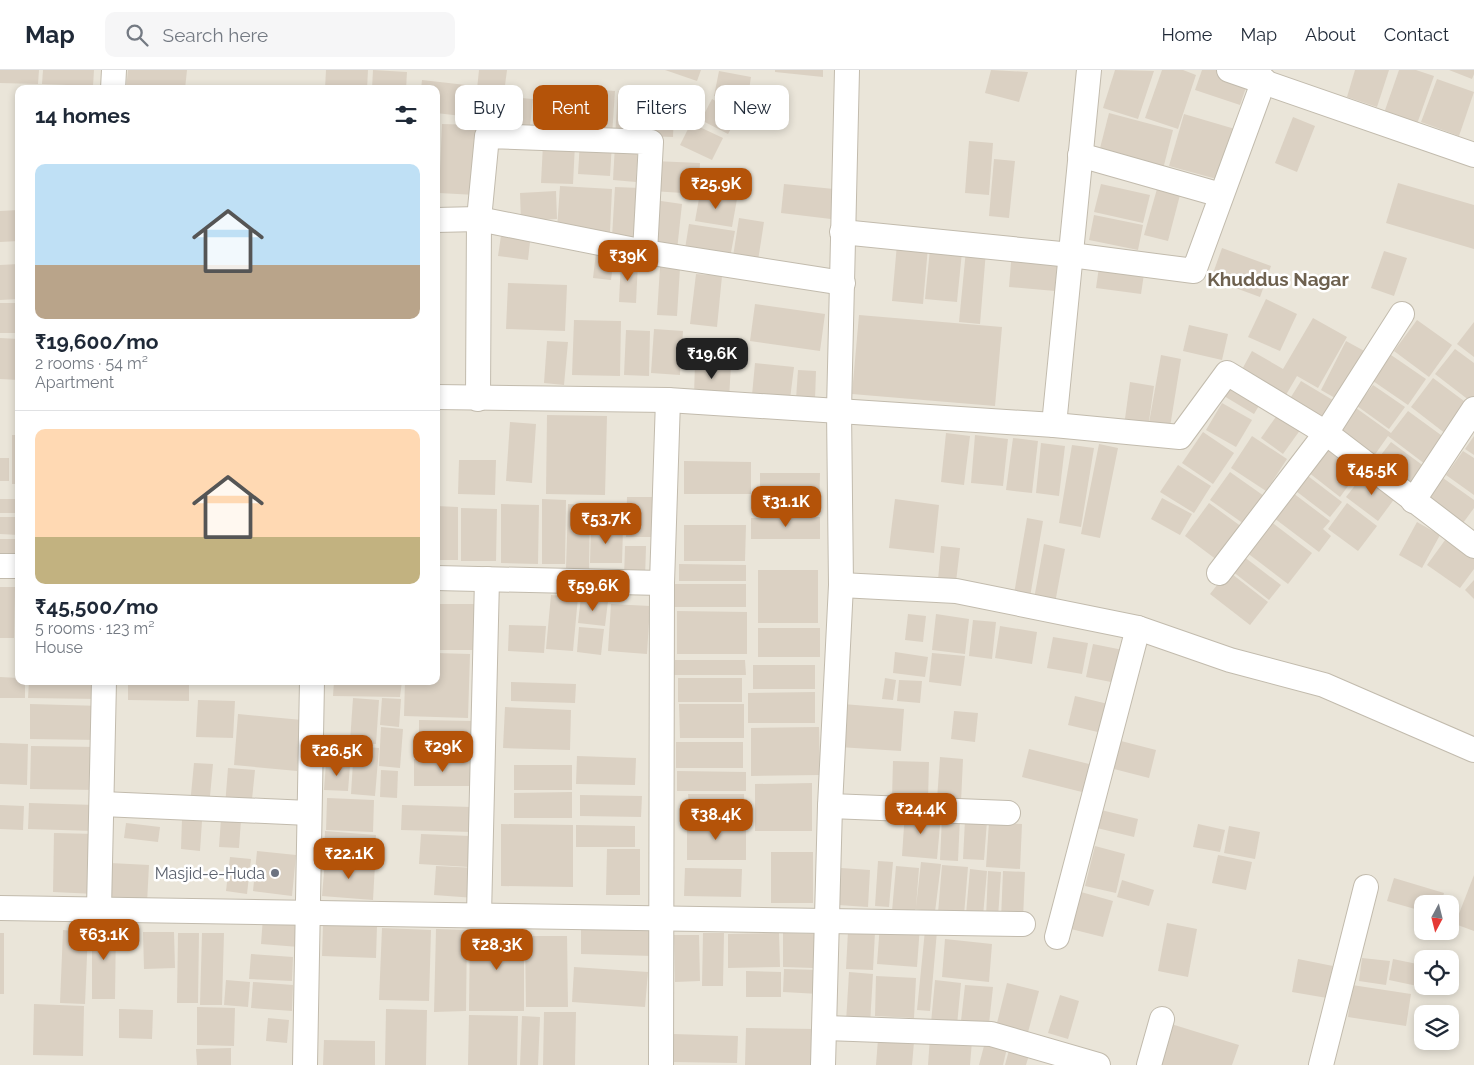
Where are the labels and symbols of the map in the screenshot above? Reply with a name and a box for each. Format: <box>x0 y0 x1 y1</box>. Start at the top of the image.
pin: ₹25.9K <box>675 168 757 210</box>
pin: ₹39K <box>598 240 658 282</box>
district label: Khuddus Nagar <box>1207 268 1350 290</box>
pin: ₹19.6K <box>671 338 753 380</box>
pin: ₹45.5K <box>1331 454 1413 496</box>
pin: ₹31.1K <box>745 486 827 528</box>
pin: ₹53.7K <box>565 502 647 545</box>
pin: ₹59.6K <box>552 570 634 612</box>
pin: ₹29K <box>413 730 473 773</box>
pin: ₹26.5K <box>296 734 378 777</box>
pin: ₹24.4K <box>880 792 962 835</box>
pin: ₹38.4K <box>675 798 757 841</box>
pin: ₹22.1K <box>308 838 390 880</box>
place label: Masjid-e-Huda <box>155 864 265 883</box>
marker: Masjid-e-Huda <box>269 867 281 879</box>
north arrow <box>1414 895 1459 940</box>
pin: ₹63.1K <box>63 918 145 961</box>
pin: ₹28.3K <box>456 928 538 971</box>

